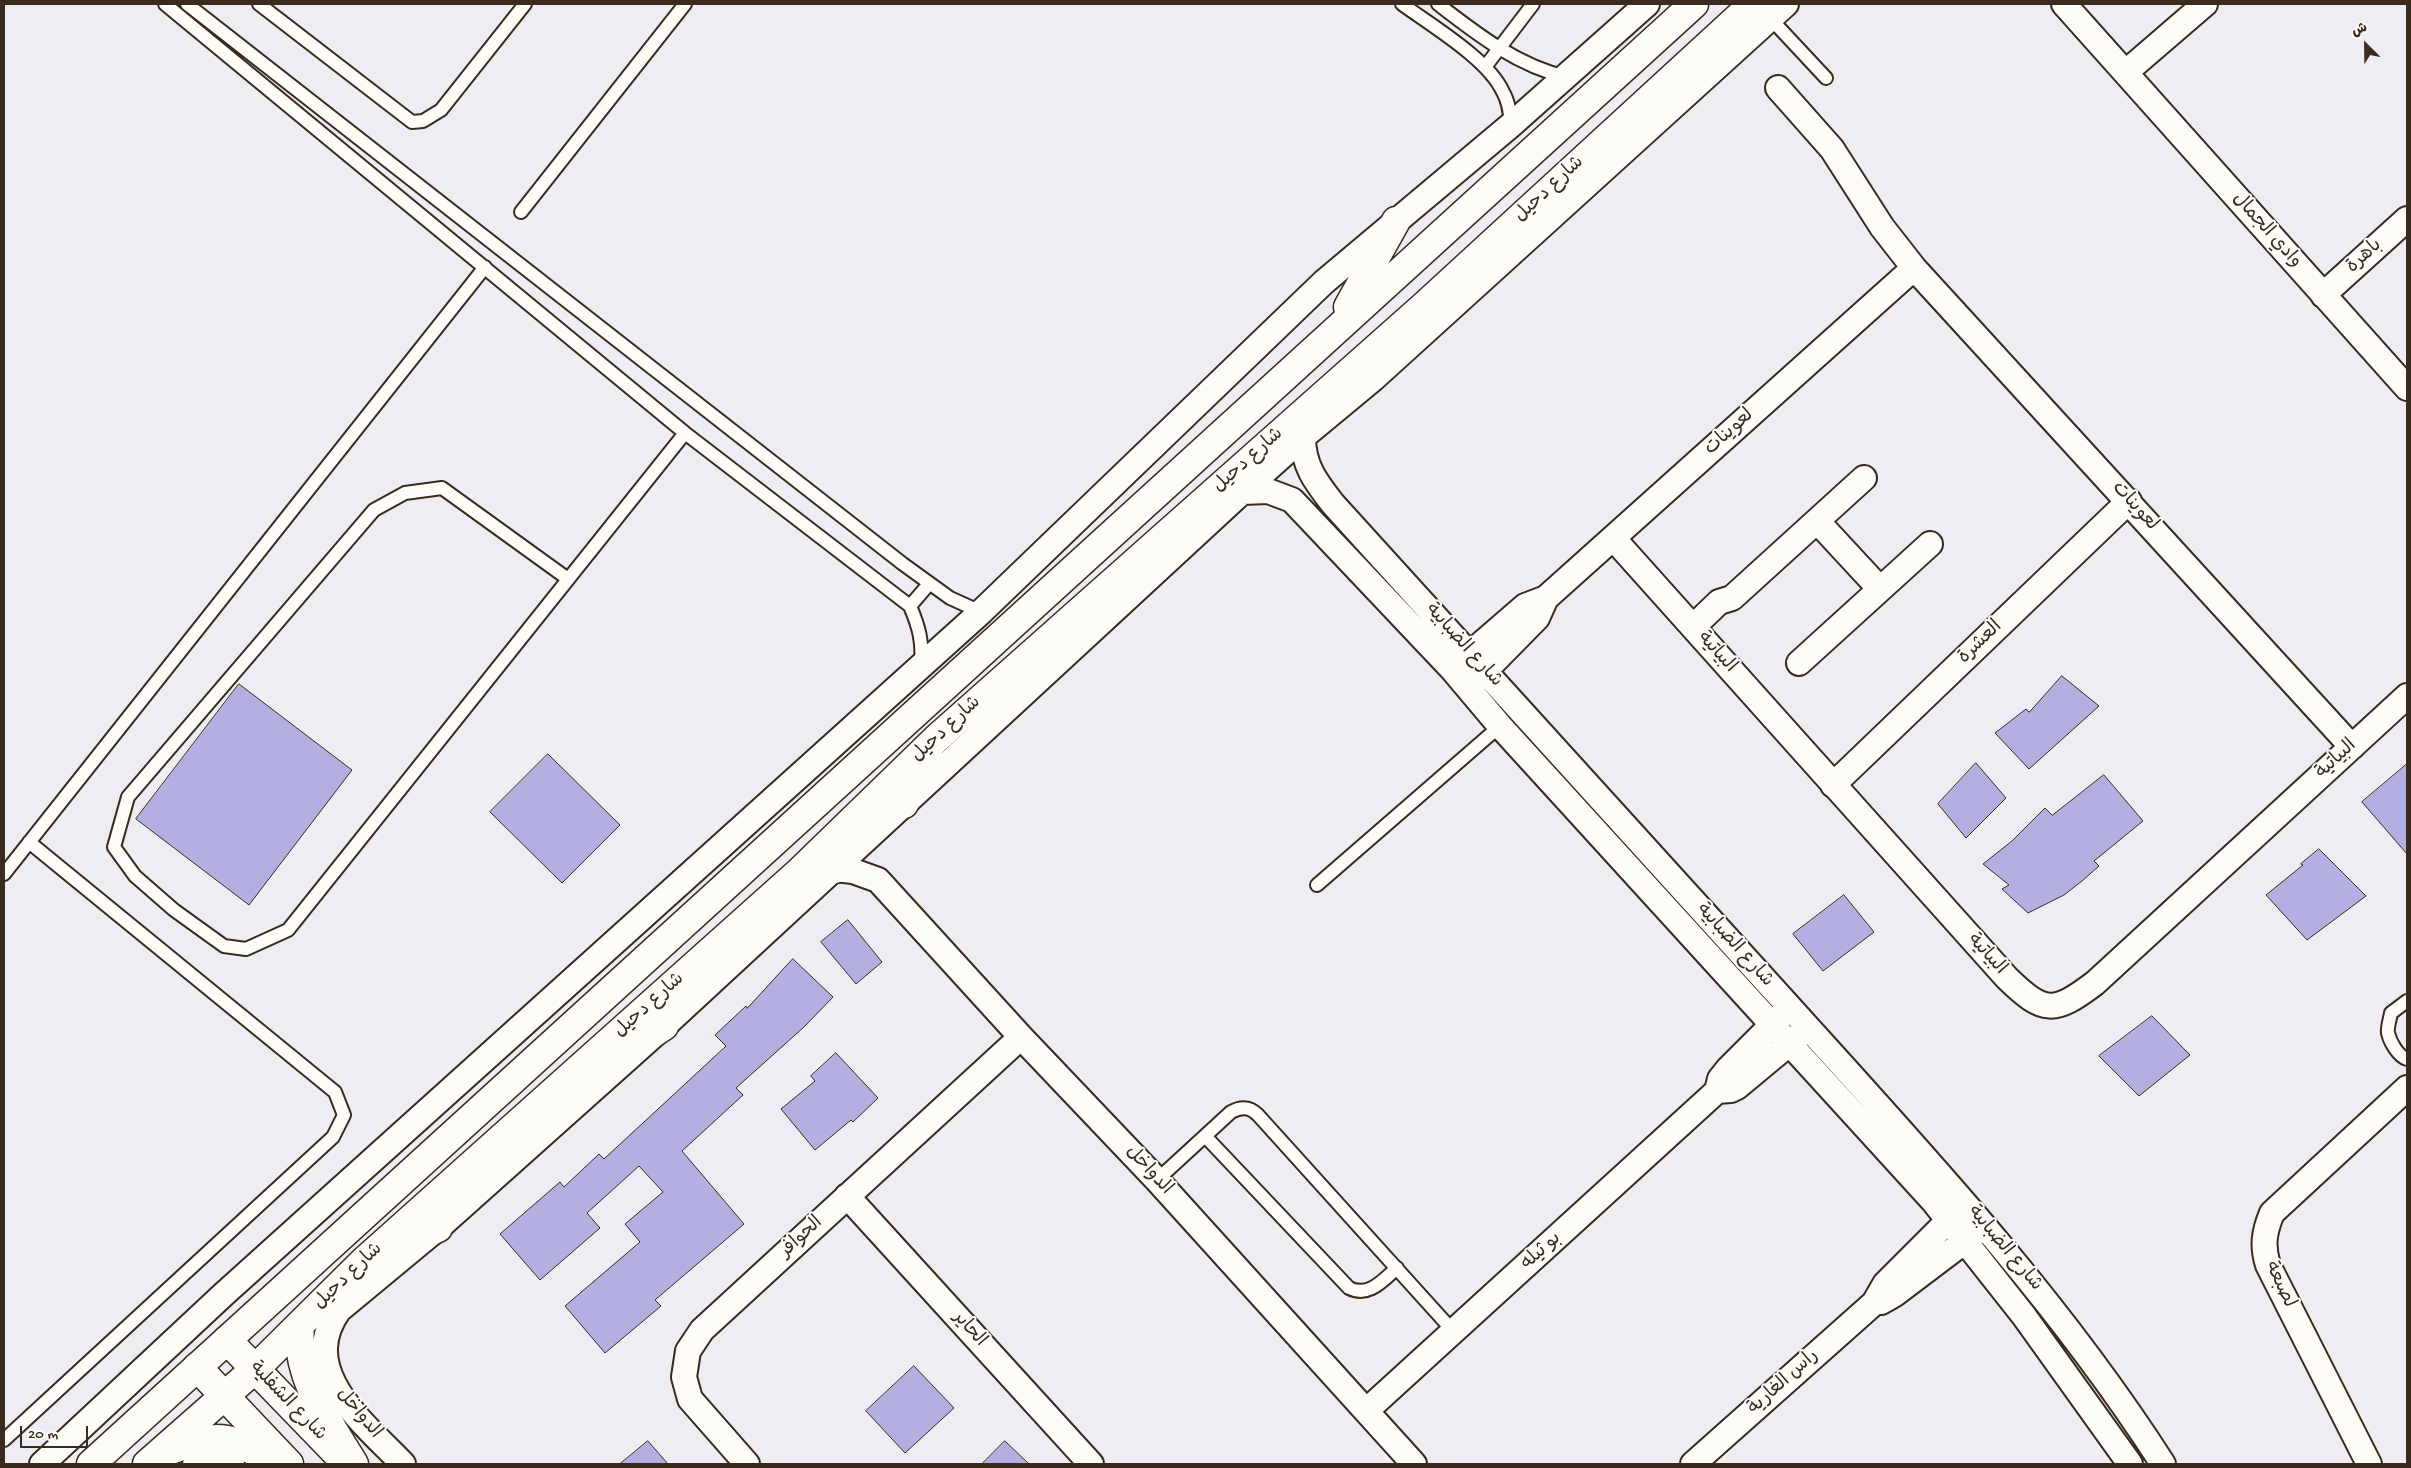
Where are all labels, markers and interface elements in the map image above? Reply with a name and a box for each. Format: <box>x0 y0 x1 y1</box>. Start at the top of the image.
north arrow <box>2341 20 2391 70</box>
text: ش <box>2350 20 2370 42</box>
street label: شارع دحيل <box>1510 152 1590 228</box>
street label: وادي الجمال <box>2226 189 2306 273</box>
street label: باهرة <box>2342 235 2388 279</box>
street label: لعوينات <box>1701 405 1759 461</box>
street label: شارع دحيل <box>1209 423 1289 499</box>
street label: لعوينات <box>2106 478 2162 536</box>
street label: شارع الضبابية <box>1420 600 1506 692</box>
street label: العشرة <box>1954 616 2008 670</box>
street label: البياتية <box>1692 628 1740 678</box>
street label: شارع دحيل <box>907 692 987 768</box>
street label: البياتية <box>2312 735 2362 785</box>
street label: شارع الضبابية <box>1691 900 1777 992</box>
street label: البياتية <box>1962 930 2010 980</box>
street label: شارع دحيل <box>610 968 690 1044</box>
street label: الدواخل <box>1119 1142 1177 1200</box>
street label: شارع الضبابية <box>1962 1202 2046 1296</box>
street label: الحوافر <box>776 1212 828 1264</box>
street label: بو ثيله <box>1517 1228 1567 1276</box>
street label: شارع دحيل <box>310 1239 388 1315</box>
street label: لصبعة <box>2258 1258 2300 1312</box>
street label: الحاير <box>947 1307 991 1353</box>
street label: راس الغارية <box>1744 1345 1824 1421</box>
street label: شارع الشفلية <box>244 1358 330 1446</box>
street label: الدواخل <box>330 1384 386 1444</box>
scale bar <box>22 1416 90 1448</box>
text: 20 m <box>28 1426 58 1444</box>

